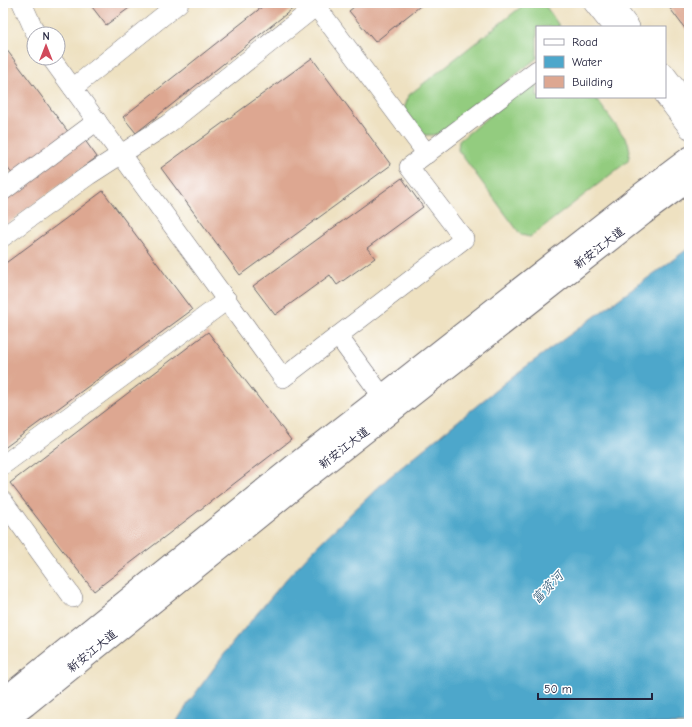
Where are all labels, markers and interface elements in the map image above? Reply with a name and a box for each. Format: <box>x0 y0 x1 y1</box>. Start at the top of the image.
north arrow <box>26 26 66 66</box>
legend <box>536 26 666 98</box>
text: N <box>42 30 50 43</box>
text: Road <box>572 35 598 49</box>
text: Water <box>572 55 602 69</box>
text: Building <box>572 75 613 89</box>
street label: 新安江大道 <box>571 224 627 272</box>
street label: 新安江大道 <box>316 424 372 472</box>
water label: 富资河 <box>528 567 568 607</box>
street label: 新安江大道 <box>64 627 120 675</box>
scale bar <box>538 675 652 701</box>
text: 50 m <box>544 682 572 696</box>

